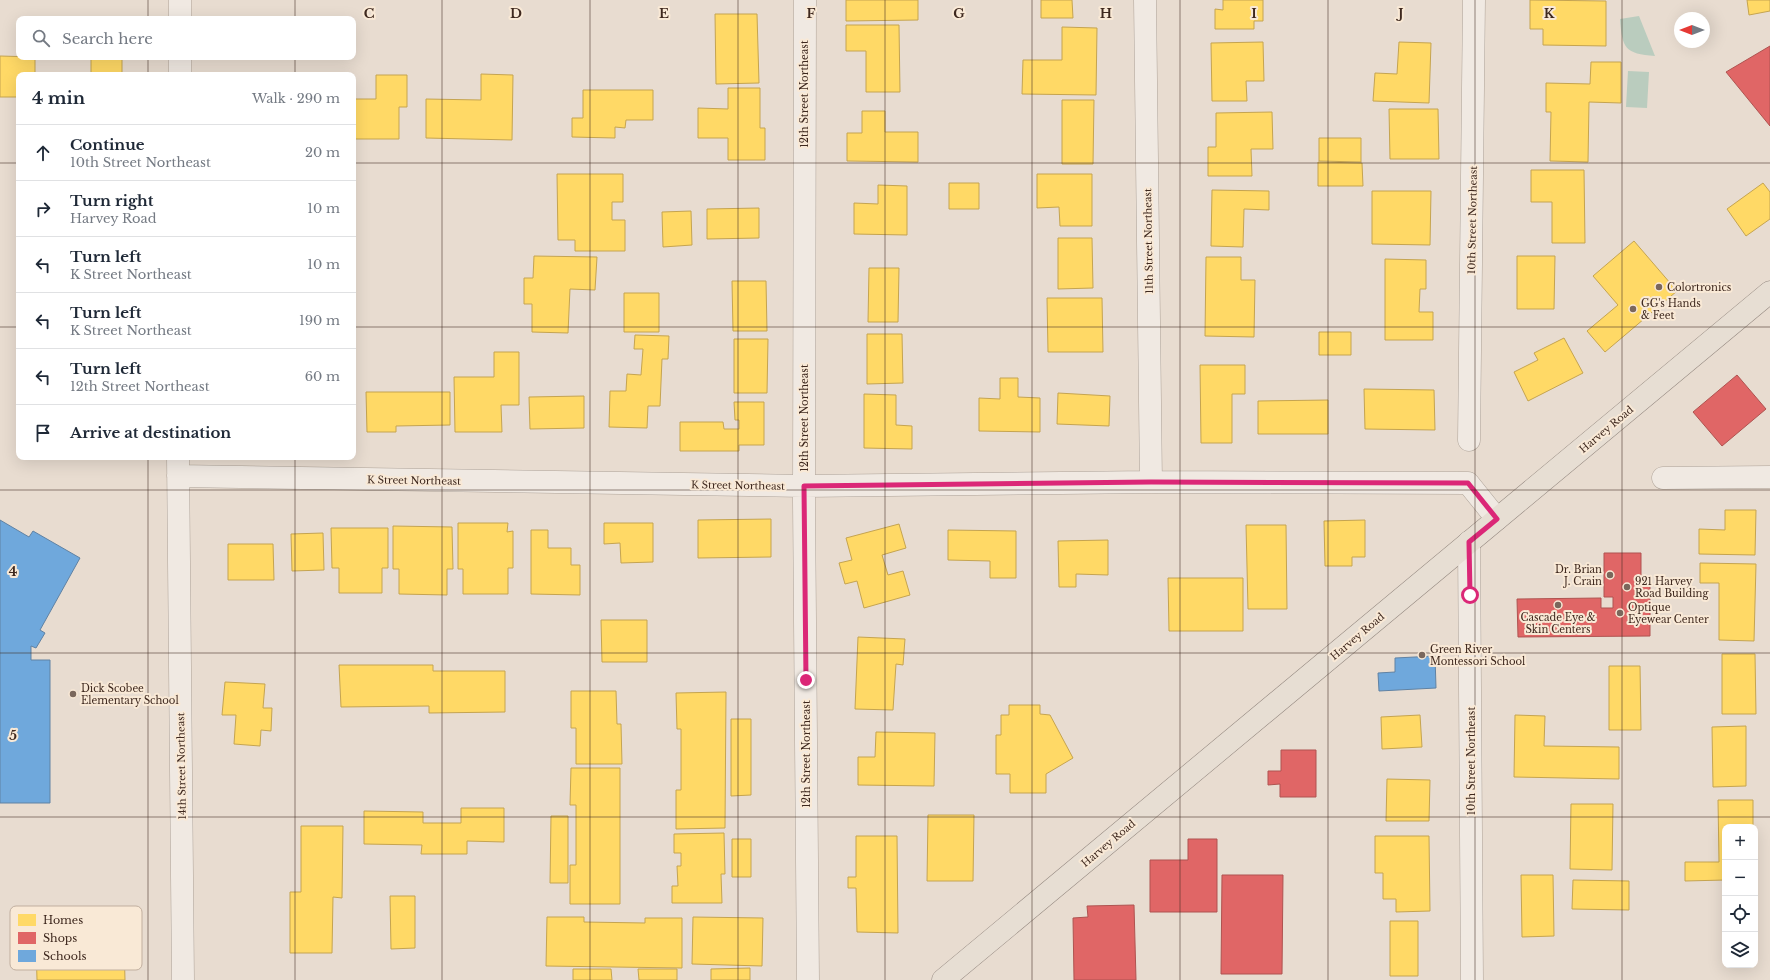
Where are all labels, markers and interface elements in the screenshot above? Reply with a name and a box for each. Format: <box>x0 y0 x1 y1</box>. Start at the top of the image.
text: C <box>364 5 375 22</box>
text: D <box>510 5 522 22</box>
text: E <box>659 5 669 22</box>
text: F <box>807 5 816 22</box>
text: G <box>953 5 965 22</box>
text: H <box>1100 5 1112 22</box>
text: I <box>1251 5 1257 22</box>
text: J <box>1395 5 1404 22</box>
text: K <box>1544 5 1555 22</box>
north arrow <box>1674 12 1710 48</box>
search box <box>16 16 356 60</box>
icon: search <box>30 27 52 49</box>
text: Search here <box>62 29 153 48</box>
street label: 12th Street Northeast <box>798 40 811 148</box>
text: 4 min <box>32 88 85 109</box>
text: Walk · 290 m <box>252 90 340 107</box>
text: Continue <box>70 135 145 154</box>
icon: ahead <box>32 142 54 164</box>
text: 20 m <box>305 144 340 161</box>
text: 10th Street Northeast <box>70 154 211 171</box>
street label: 10th Street Northeast <box>1465 166 1480 274</box>
street label: 11th Street Northeast <box>1141 188 1156 294</box>
text: Turn right <box>70 191 153 210</box>
icon: right <box>32 198 54 220</box>
text: 10 m <box>307 200 340 217</box>
text: Harvey Road <box>70 210 157 227</box>
text: Turn left <box>70 247 141 266</box>
icon: left <box>32 254 54 276</box>
text: 10 m <box>307 256 340 273</box>
text: K Street Northeast <box>70 266 192 283</box>
place label: Colortronics <box>1667 281 1732 294</box>
marker: Colortronics <box>1654 282 1664 292</box>
place label: GG's Hands & Feet <box>1641 297 1701 322</box>
text: Turn left <box>70 303 141 322</box>
marker: GG's Hands & Feet <box>1628 304 1638 314</box>
icon: left <box>32 310 54 332</box>
text: 190 m <box>299 312 340 329</box>
text: K Street Northeast <box>70 322 192 339</box>
text: Turn left <box>70 359 141 378</box>
street label: 12th Street Northeast <box>798 364 811 472</box>
icon: left <box>32 366 54 388</box>
text: 60 m <box>305 368 340 385</box>
text: 12th Street Northeast <box>70 378 210 395</box>
street label: Harvey Road <box>1577 403 1636 456</box>
icon: arrive <box>32 422 54 444</box>
text: Arrive at destination <box>70 423 231 442</box>
street label: K Street Northeast <box>367 473 461 488</box>
street label: K Street Northeast <box>691 478 785 493</box>
text: 4 <box>9 563 18 580</box>
place label: Dr. Brian J. Crain <box>1555 563 1602 588</box>
marker: Dr. Brian J. Crain <box>1605 570 1615 580</box>
place label: 921 Harvey Road Building <box>1635 575 1710 600</box>
marker: 921 Harvey Road Building <box>1622 582 1632 592</box>
route start <box>1461 586 1479 604</box>
marker: Cascade Eye & Skin Centers <box>1553 600 1563 610</box>
place label: Optique Eyewear Center <box>1628 601 1709 626</box>
marker: Optique Eyewear Center <box>1615 608 1625 618</box>
street label: Harvey Road <box>1328 610 1387 663</box>
place label: Cascade Eye & Skin Centers <box>1521 611 1596 636</box>
place label: Green River Montessori School <box>1430 643 1525 668</box>
marker: Green River Montessori School <box>1417 650 1427 660</box>
route end <box>797 671 815 689</box>
place label: Dick Scobee Elementary School <box>81 682 179 707</box>
marker: Dick Scobee Elementary School <box>68 689 78 699</box>
street label: 12th Street Northeast <box>800 700 813 808</box>
street label: 10th Street Northeast <box>1465 707 1478 815</box>
street label: 14th Street Northeast <box>174 712 189 820</box>
text: 5 <box>9 727 17 744</box>
street label: Harvey Road <box>1079 817 1138 870</box>
map controls <box>1722 824 1758 968</box>
button: + <box>1722 824 1758 860</box>
button: − <box>1722 860 1758 896</box>
button: locate <box>1722 896 1758 932</box>
legend <box>10 906 142 970</box>
text: Homes <box>43 913 83 927</box>
text: Shops <box>43 931 77 945</box>
button: layers <box>1722 932 1758 968</box>
text: Schools <box>43 949 87 963</box>

